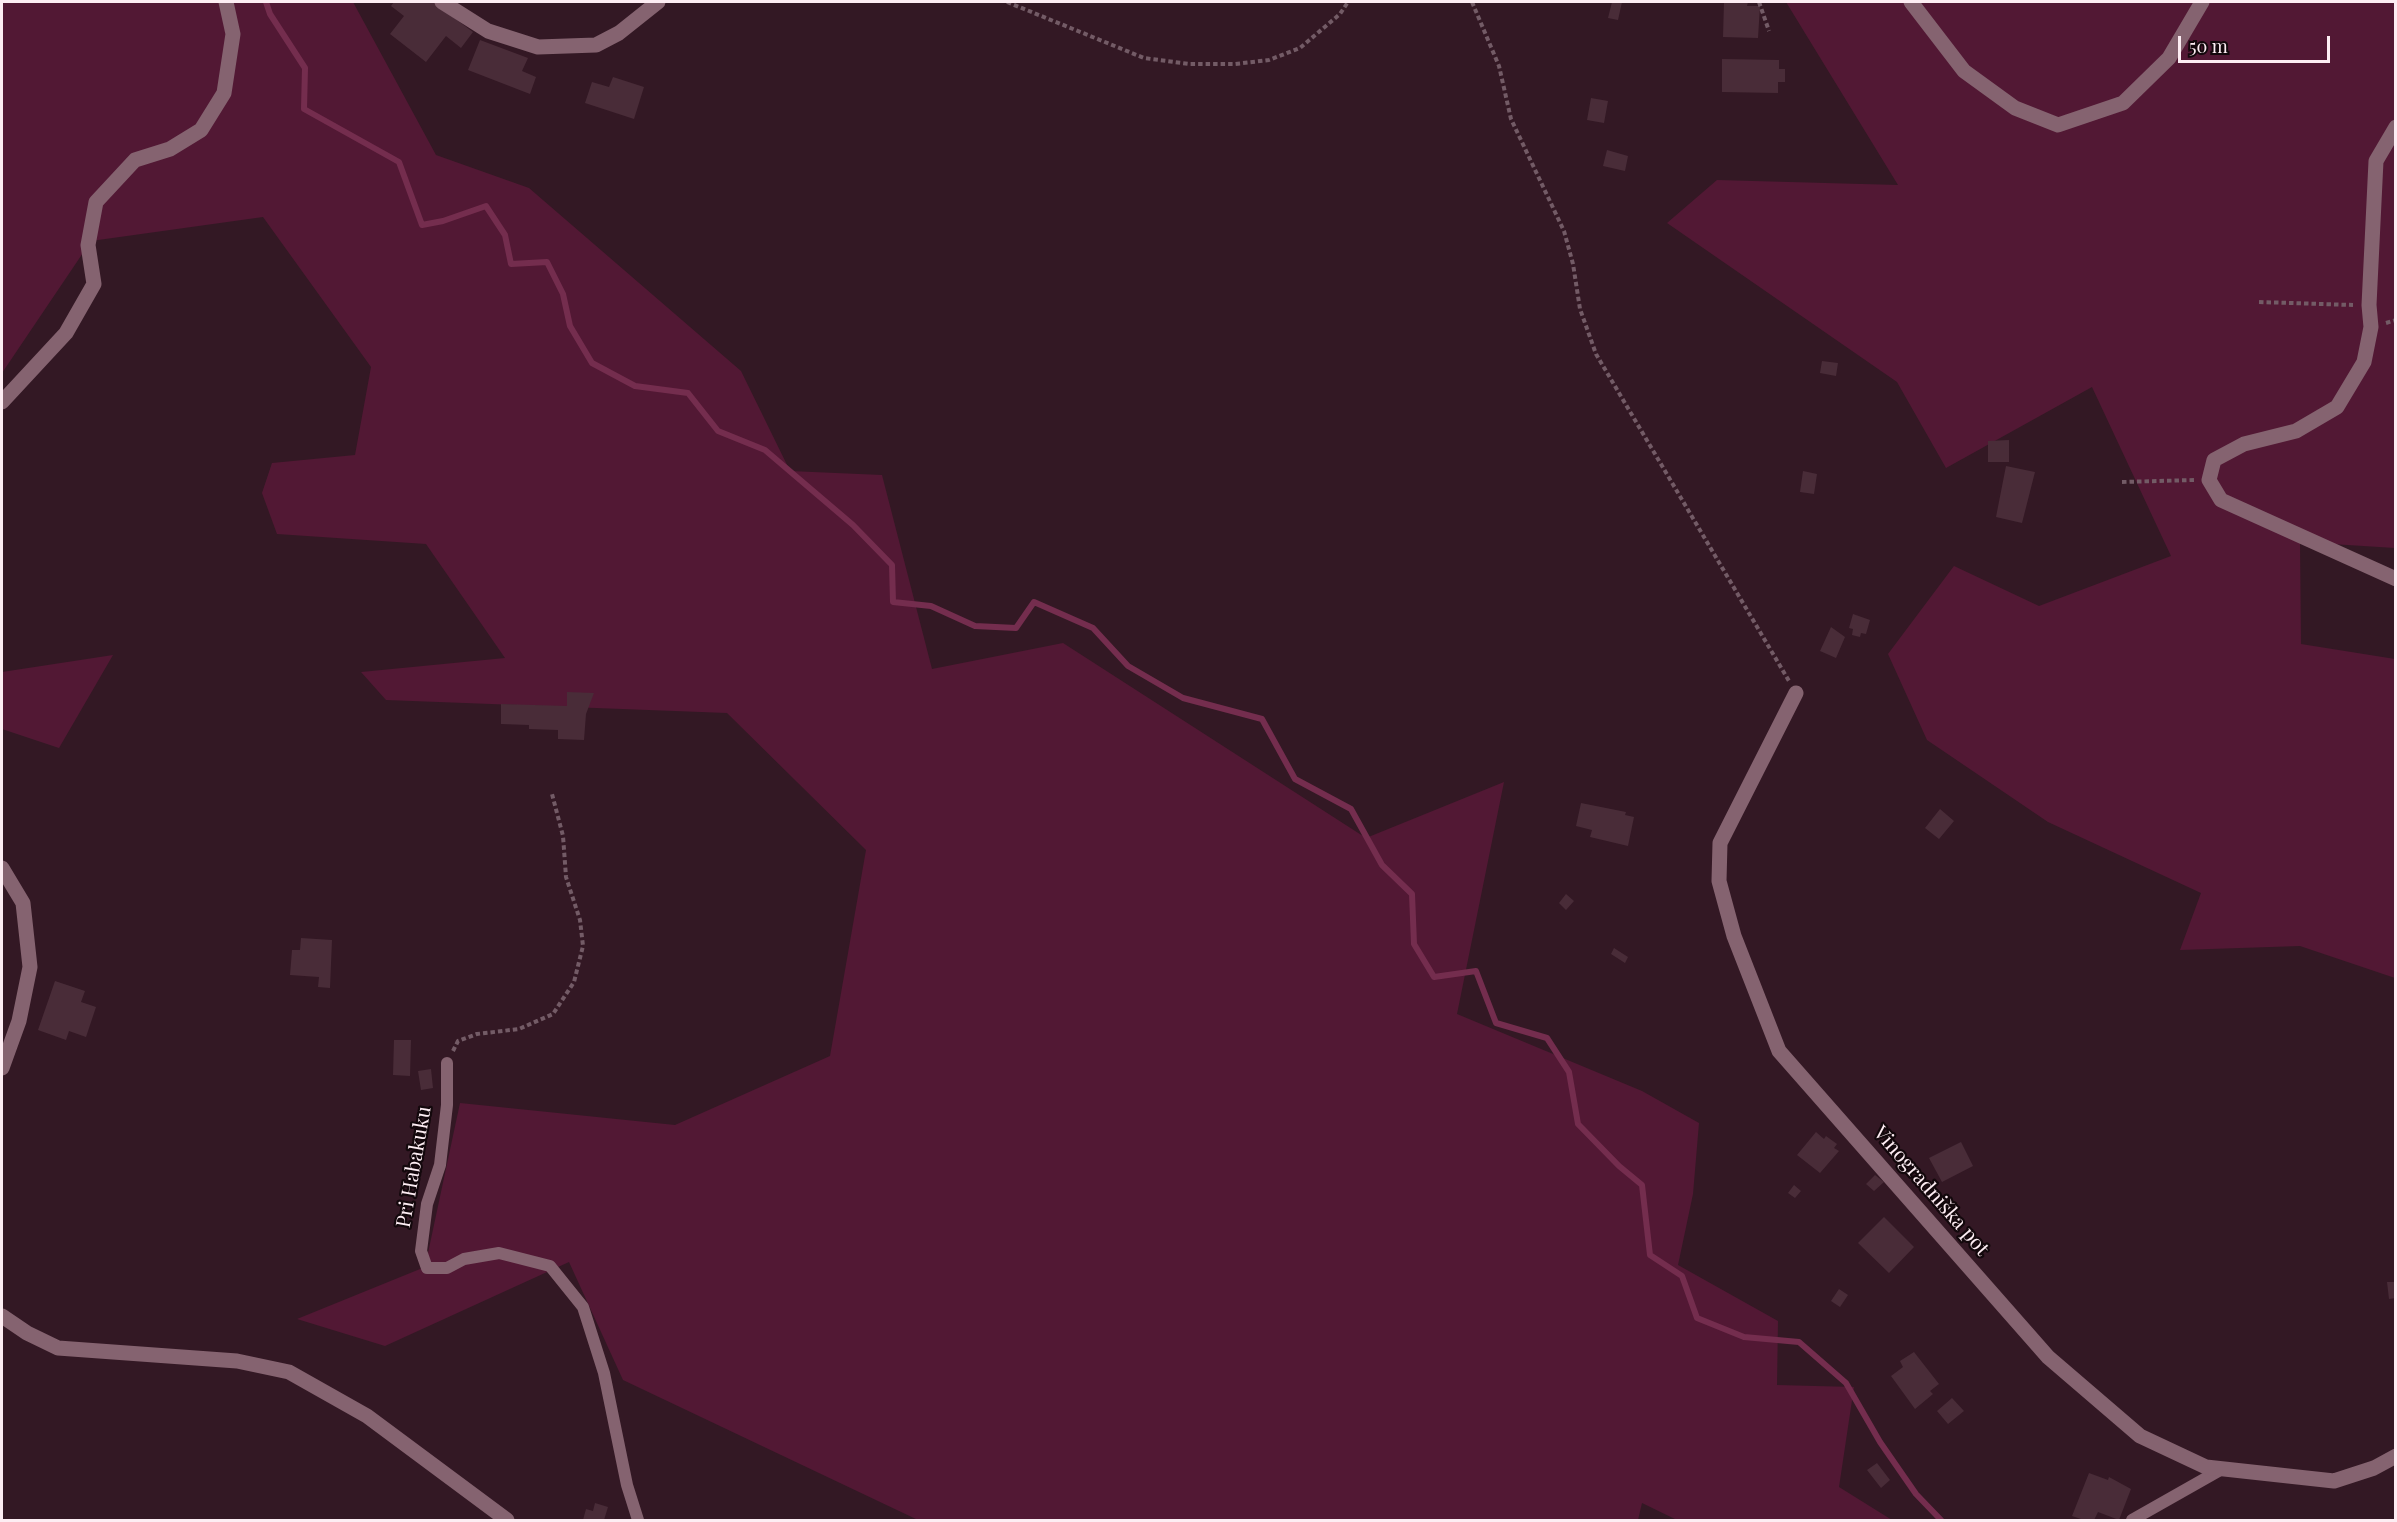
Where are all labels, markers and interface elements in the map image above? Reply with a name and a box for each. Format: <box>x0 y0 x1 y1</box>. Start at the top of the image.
scale bar <box>2181 24 2332 62</box>
text: 50 m <box>2189 34 2228 58</box>
street label: Pri Habakuku <box>392 1104 436 1230</box>
street label: Vinogradniška pot <box>1868 1121 1994 1261</box>

